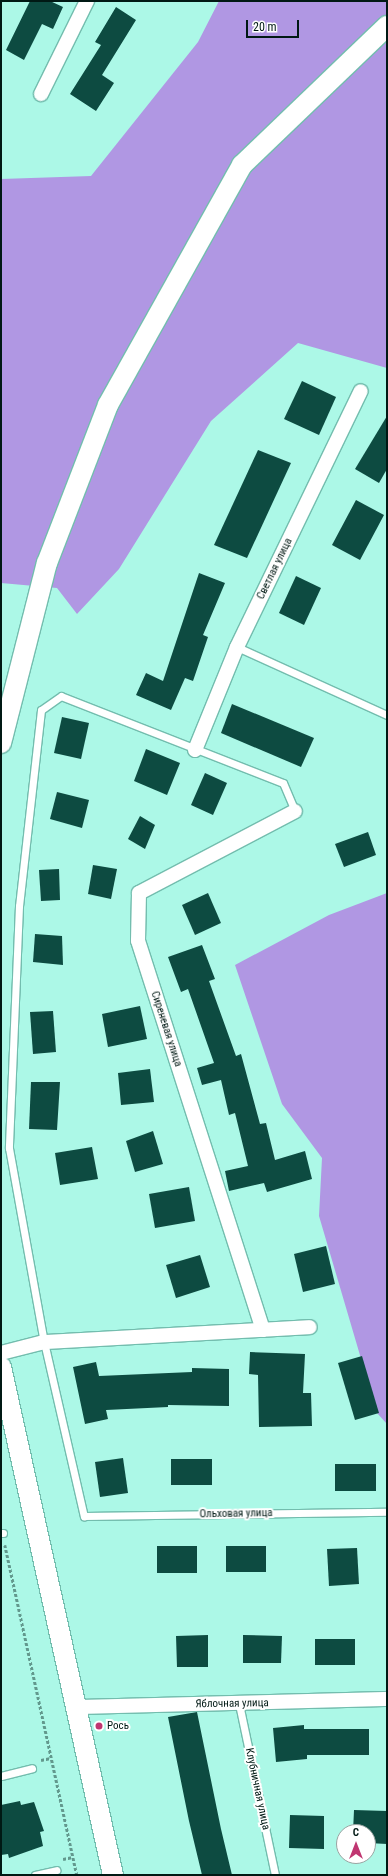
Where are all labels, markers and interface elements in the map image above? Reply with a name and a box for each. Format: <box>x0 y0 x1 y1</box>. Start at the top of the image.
scale bar <box>248 12 301 38</box>
text: 20 m <box>253 20 277 34</box>
street label: Светлая улица <box>255 536 295 602</box>
street label: Сиреневая улица <box>148 990 184 1068</box>
street label: Ольховая улица <box>199 1507 273 1521</box>
street label: Яблочная улица <box>195 1697 269 1711</box>
place label: Рось <box>107 1719 129 1733</box>
marker: Рось <box>94 1721 104 1731</box>
street label: Клубничная улица <box>242 1747 272 1831</box>
north arrow <box>336 1824 376 1864</box>
text: С <box>353 1826 359 1839</box>

